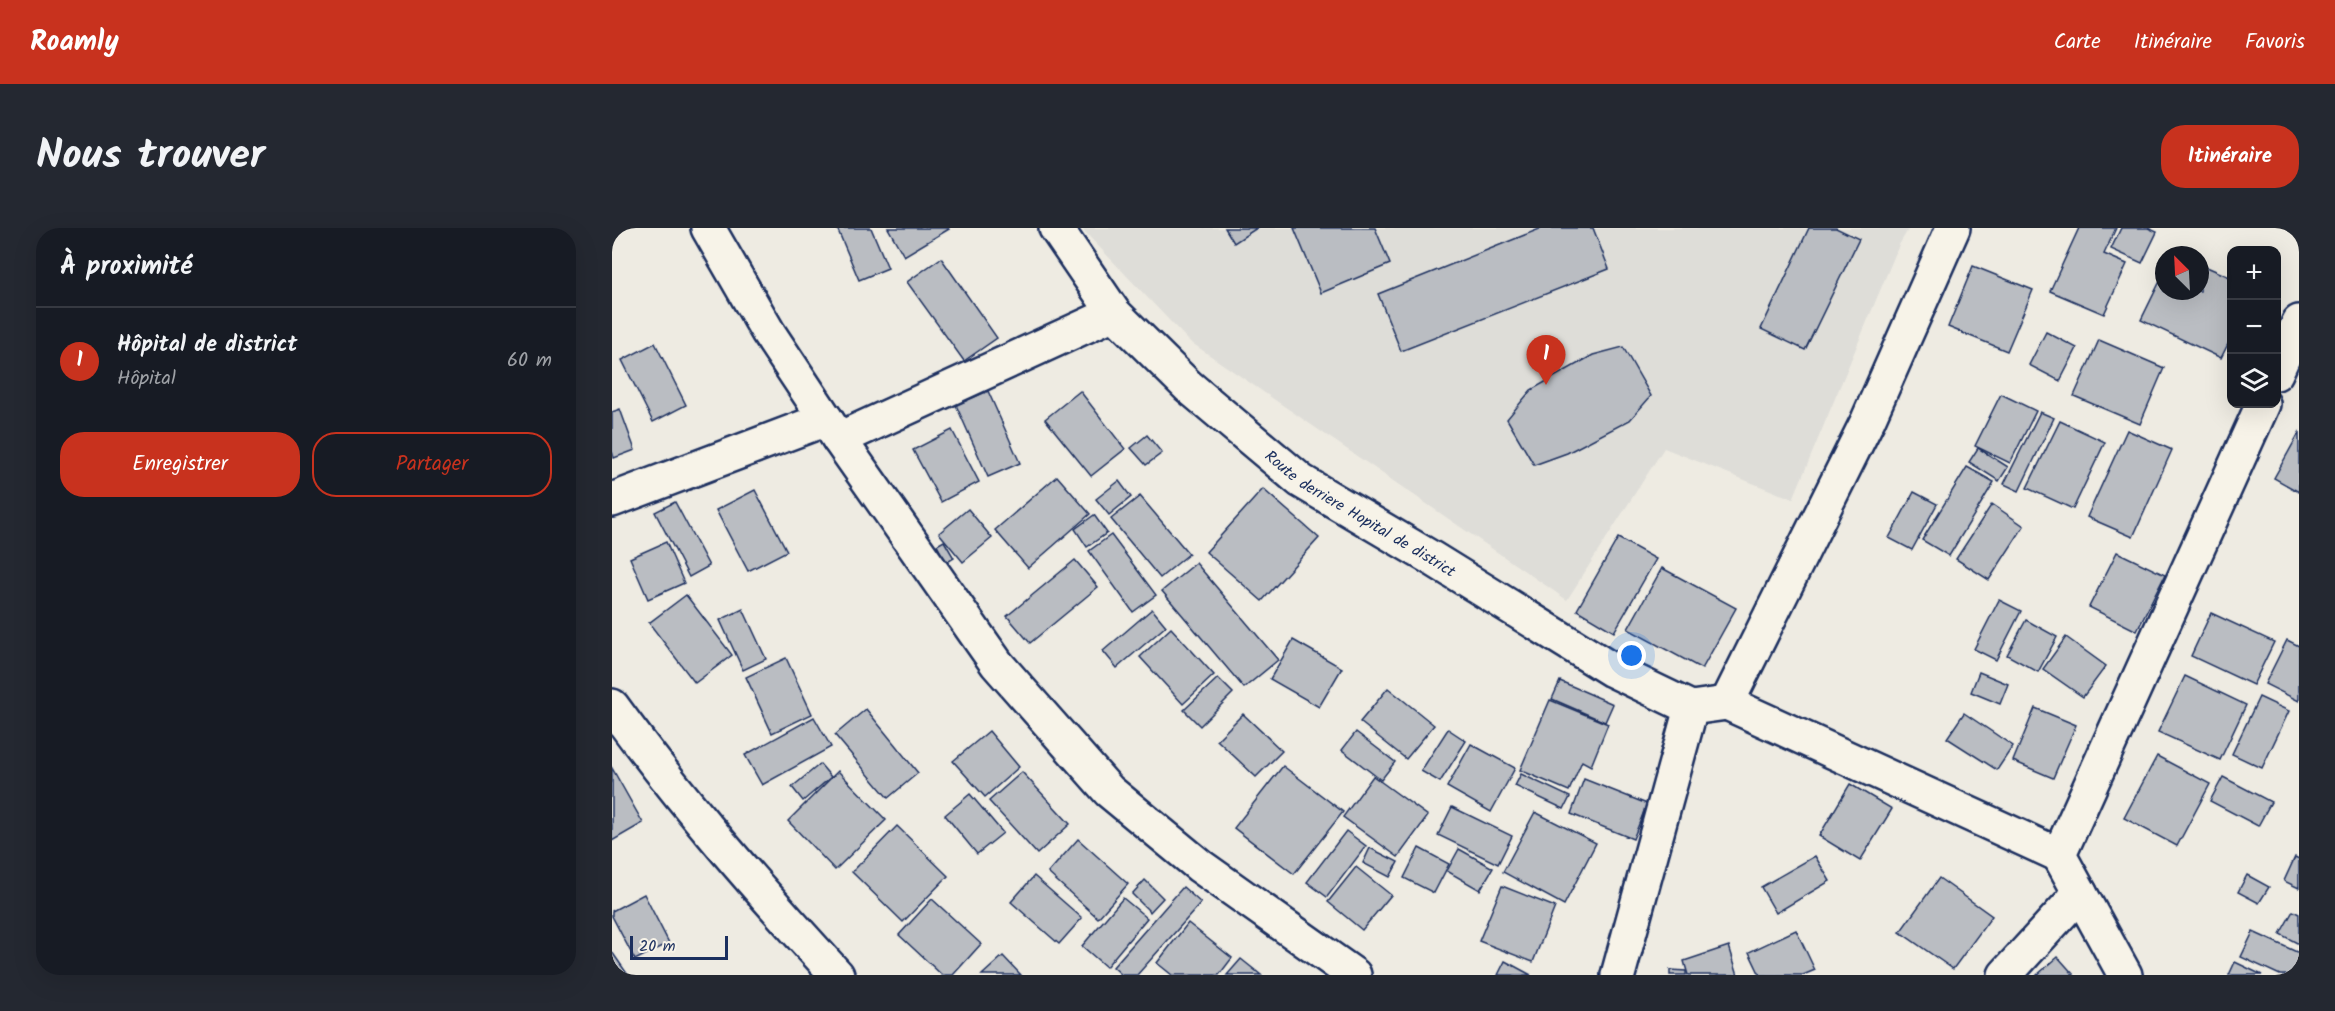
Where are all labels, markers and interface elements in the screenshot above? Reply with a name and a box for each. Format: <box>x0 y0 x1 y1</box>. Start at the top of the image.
text: Roamly <box>30 20 119 65</box>
text: Carte <box>2054 26 2101 59</box>
text: Itinéraire <box>2134 26 2212 59</box>
text: Favoris <box>2245 26 2305 59</box>
text: Nous trouver <box>36 123 265 190</box>
button: Itinéraire <box>2161 125 2299 188</box>
text: À proximité <box>60 246 192 288</box>
north arrow <box>2155 246 2209 300</box>
map controls <box>2227 246 2281 408</box>
button: + <box>2227 246 2281 300</box>
button: − <box>2227 300 2281 354</box>
text: Hôpital de district <box>117 328 298 363</box>
pin: 1 <box>1526 336 1566 385</box>
text: 1 <box>76 345 83 377</box>
text: 60 m <box>507 345 552 377</box>
button: layers <box>2227 354 2281 408</box>
text: Hôpital <box>117 363 176 395</box>
button: Enregistrer <box>60 432 300 497</box>
button: Partager <box>312 432 552 497</box>
street label: Route derriere Hopital de district <box>1259 445 1461 585</box>
your location <box>1617 641 1646 670</box>
scale bar <box>630 933 728 960</box>
text: 20 m <box>639 934 675 959</box>

